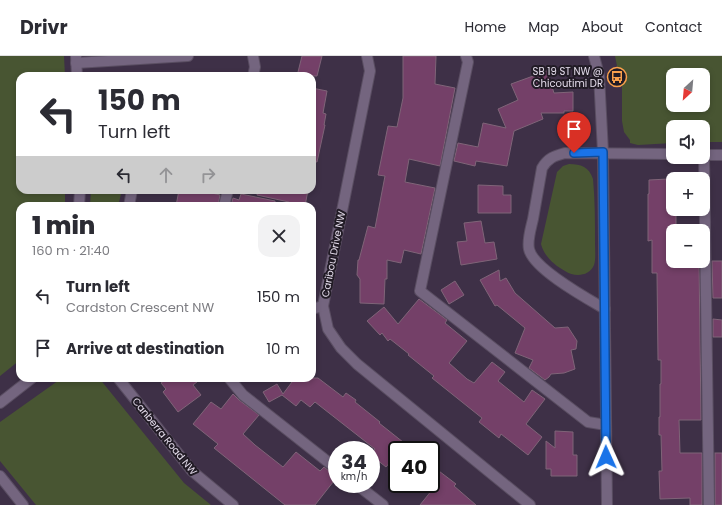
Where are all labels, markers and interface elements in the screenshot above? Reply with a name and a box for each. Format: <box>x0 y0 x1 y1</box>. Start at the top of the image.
text: Drivr <box>20 14 68 41</box>
text: Home <box>464 17 506 37</box>
text: Map <box>528 17 559 37</box>
text: About <box>581 17 623 37</box>
text: Contact <box>645 17 702 37</box>
place label: SB 19 ST NW @ Chicoutimi DR <box>533 64 603 91</box>
bus stop icon: SB 19 ST NW @ Chicoutimi DR <box>606 66 628 88</box>
north arrow <box>666 68 710 112</box>
map controls <box>666 68 710 268</box>
text: 150 m <box>98 81 181 120</box>
icon: left <box>32 88 84 140</box>
pin <box>557 112 591 153</box>
icon: arrive <box>563 118 585 140</box>
text: Turn left <box>98 119 170 144</box>
button: sound <box>666 120 710 164</box>
icon: left <box>113 164 135 186</box>
icon: ahead <box>155 164 177 186</box>
icon: right <box>197 164 219 186</box>
button: + <box>666 172 710 216</box>
text: 1 min <box>32 209 95 242</box>
street label: Caribou Drive NW <box>318 210 349 298</box>
button: close <box>258 215 300 257</box>
button: − <box>666 224 710 268</box>
text: 160 m · 21:40 <box>32 241 110 260</box>
text: Turn left <box>66 276 130 297</box>
icon: left <box>32 285 54 307</box>
text: 150 m <box>257 286 300 307</box>
text: Cardston Crescent NW <box>66 298 214 317</box>
icon: arrive <box>32 337 54 359</box>
text: Arrive at destination <box>66 338 224 359</box>
text: 10 m <box>266 338 300 359</box>
street label: Canberra Road NW <box>129 394 201 479</box>
position arrow <box>585 436 627 478</box>
speed limit sign: 40 <box>388 441 440 493</box>
text: 34 <box>341 448 367 476</box>
text: km/h <box>341 469 367 484</box>

